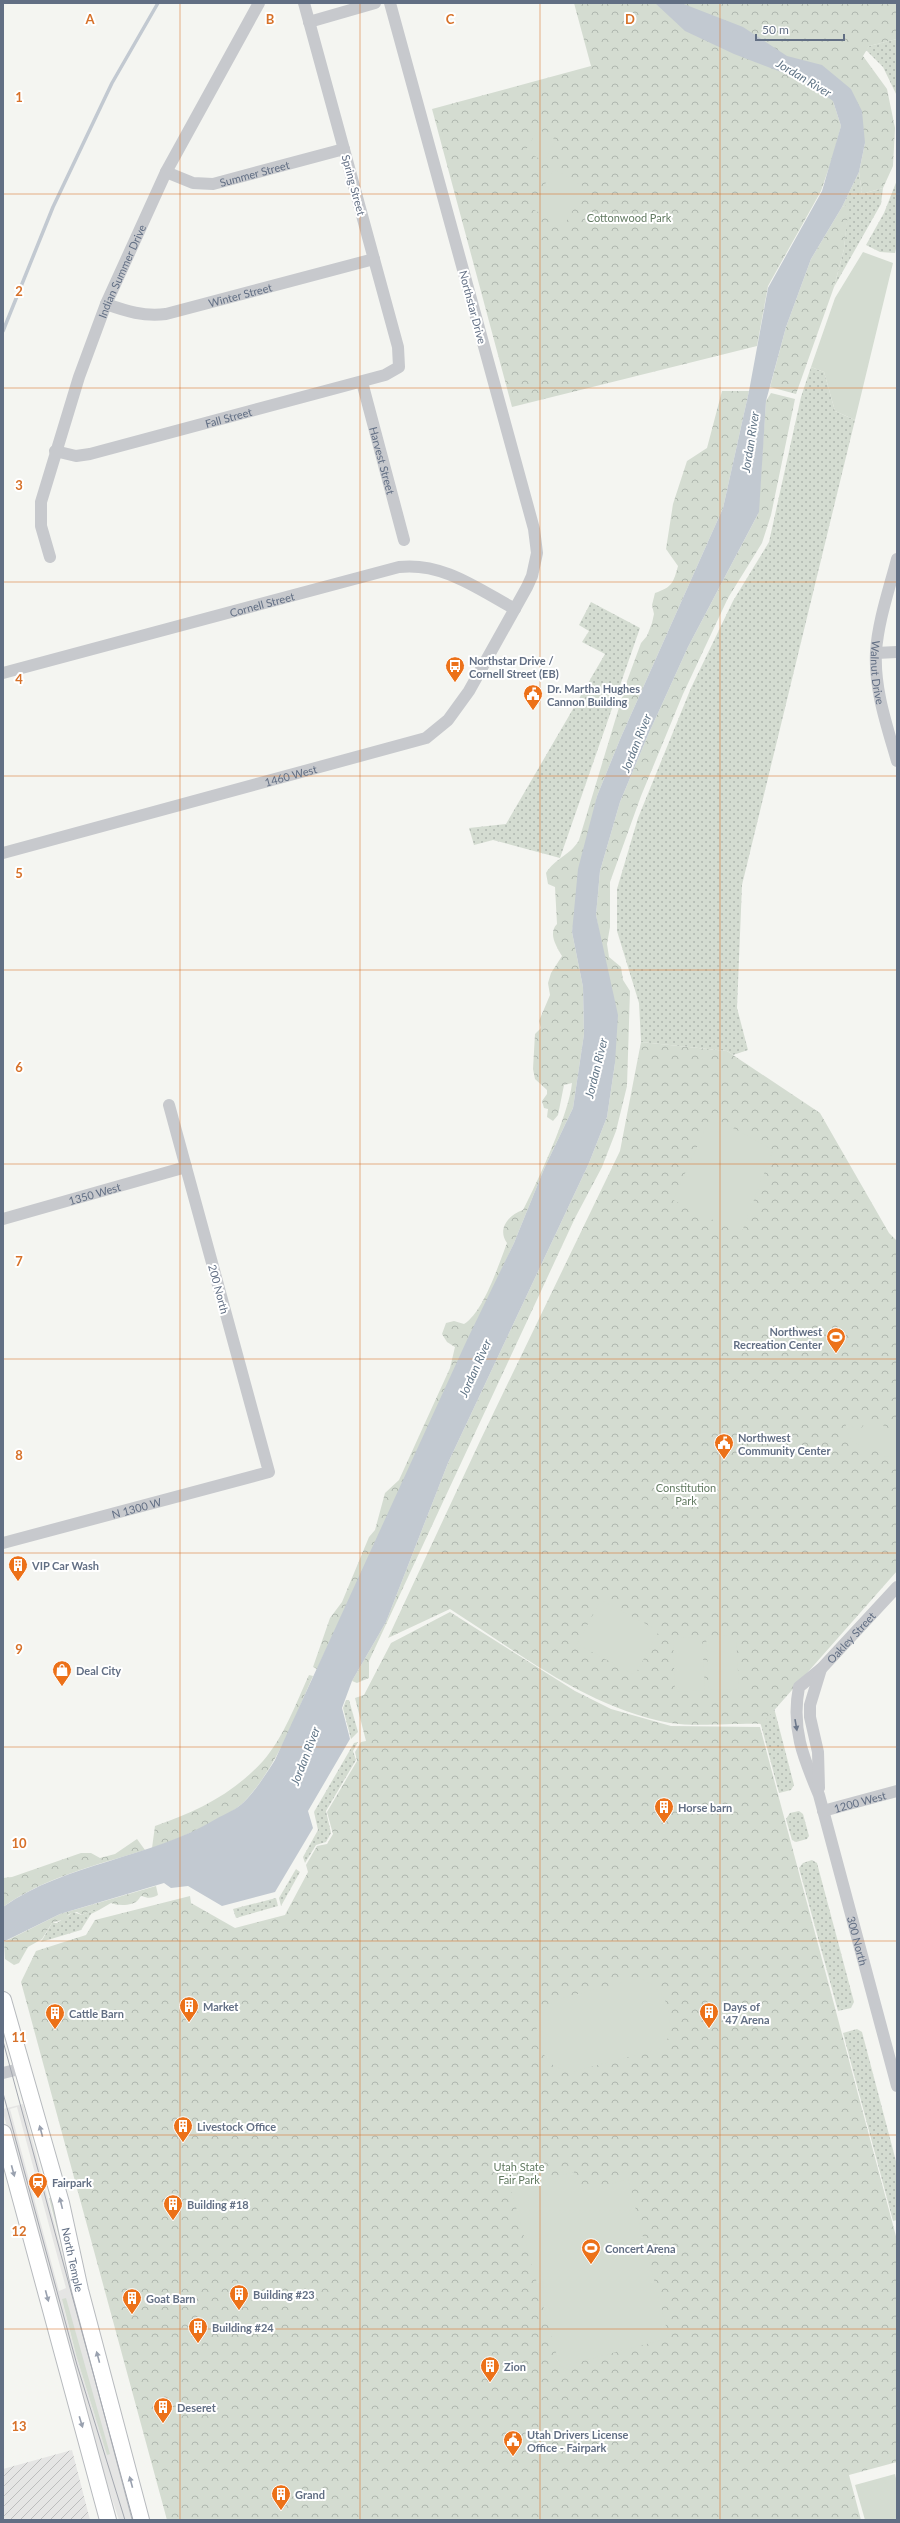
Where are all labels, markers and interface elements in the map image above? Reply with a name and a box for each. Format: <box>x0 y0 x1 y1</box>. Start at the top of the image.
text: A <box>84 11 95 27</box>
text: B <box>266 11 275 27</box>
text: C <box>446 11 455 27</box>
text: D <box>625 11 635 27</box>
scale bar <box>756 16 844 42</box>
text: 50 m <box>762 22 789 37</box>
water label: Jordan River <box>773 55 835 101</box>
text: 1 <box>15 89 23 105</box>
street label: Spring Street <box>340 153 368 217</box>
street label: Summer Street <box>218 157 291 188</box>
park label: Cottonwood Park <box>587 211 672 224</box>
street label: Indian Summer Drive <box>95 222 148 320</box>
street label: Northstar Drive <box>457 269 489 345</box>
street label: Winter Street <box>207 280 273 309</box>
text: 2 <box>15 283 23 299</box>
street label: Fall Street <box>204 404 253 429</box>
water label: Jordan River <box>738 410 762 475</box>
street label: Harvest Street <box>368 425 398 496</box>
text: 3 <box>15 477 23 493</box>
street label: Cornell Street <box>228 589 296 619</box>
street label: Walnut Drive <box>869 640 888 706</box>
place label: Northstar Drive / Cornell Street (EB) <box>469 654 559 680</box>
bus stop icon: Northstar Drive / Cornell Street (EB) <box>444 655 466 683</box>
text: 4 <box>15 671 23 687</box>
place label: Dr. Martha Hughes Cannon Building <box>547 682 640 708</box>
public building icon: Dr. Martha Hughes Cannon Building <box>522 683 544 711</box>
water label: Jordan River <box>617 711 655 775</box>
street label: 1460 West <box>263 762 318 788</box>
text: 5 <box>15 865 23 881</box>
water label: Jordan River <box>581 1035 611 1101</box>
text: 6 <box>15 1059 23 1075</box>
street label: 1350 West <box>67 1179 122 1207</box>
text: 7 <box>15 1253 23 1269</box>
street label: 200 North <box>206 1263 232 1315</box>
place label: Northwest Recreation Center <box>733 1325 823 1351</box>
sports icon: Northwest Recreation Center <box>825 1326 847 1354</box>
water label: Jordan River <box>455 1336 495 1400</box>
place label: Northwest Community Center <box>738 1431 831 1457</box>
public building icon: Northwest Community Center <box>713 1432 735 1460</box>
text: 8 <box>15 1447 23 1463</box>
park label: Constitution Park <box>656 1481 716 1507</box>
street label: N 1300 W <box>110 1494 163 1520</box>
building icon: VIP Car Wash <box>7 1554 29 1582</box>
place label: VIP Car Wash <box>31 1559 99 1572</box>
street label: Oakley Street <box>824 1609 878 1665</box>
text: 9 <box>15 1641 23 1657</box>
shop icon: Deal City <box>51 1659 73 1687</box>
place label: Deal City <box>76 1664 121 1677</box>
one-way arrow <box>794 1719 800 1731</box>
water label: Jordan River <box>287 1724 323 1788</box>
street label: 1200 West <box>832 1788 887 1814</box>
building icon: Horse barn <box>653 1796 675 1824</box>
place label: Horse barn <box>678 1801 732 1814</box>
text: 10 <box>11 1835 27 1851</box>
street label: 300 North <box>845 1915 871 1967</box>
building icon: Market <box>178 1995 200 2023</box>
place label: Market <box>203 2000 239 2013</box>
place label: Days of '47 Arena <box>723 2000 770 2026</box>
building icon: Days of '47 Arena <box>698 2001 720 2029</box>
building icon: Cattle Barn <box>44 2002 66 2030</box>
place label: Cattle Barn <box>69 2007 124 2020</box>
text: 11 <box>11 2029 27 2045</box>
building icon: Livestock Office <box>172 2115 194 2143</box>
place label: Livestock Office <box>197 2120 276 2133</box>
one-way arrow <box>38 2124 44 2136</box>
park label: Utah State Fair Park <box>493 2160 545 2186</box>
one-way arrow <box>10 2165 16 2177</box>
station icon: Fairpark <box>27 2171 49 2199</box>
place label: Fairpark <box>52 2176 92 2189</box>
building icon: Building #18 <box>162 2193 184 2221</box>
one-way arrow <box>57 2197 63 2209</box>
place label: Building #18 <box>187 2198 249 2211</box>
text: 12 <box>11 2223 27 2239</box>
street label: North Temple <box>60 2226 87 2293</box>
sports icon: Concert Arena <box>580 2237 602 2265</box>
place label: Concert Arena <box>605 2242 676 2255</box>
building icon: Building #23 <box>228 2283 250 2311</box>
building icon: Goat Barn <box>121 2287 143 2315</box>
place label: Building #23 <box>253 2288 315 2301</box>
one-way arrow <box>44 2290 50 2303</box>
place label: Goat Barn <box>146 2292 196 2305</box>
building icon: Building #24 <box>187 2316 209 2344</box>
place label: Building #24 <box>212 2321 274 2334</box>
one-way arrow <box>94 2351 100 2363</box>
building icon: Zion <box>479 2355 501 2383</box>
place label: Zion <box>504 2360 526 2373</box>
building icon: Deseret <box>152 2396 174 2424</box>
place label: Deseret <box>177 2401 217 2414</box>
one-way arrow <box>78 2416 84 2428</box>
text: 13 <box>11 2418 27 2434</box>
place label: Utah Drivers License Office - Fairpark <box>527 2428 628 2454</box>
public building icon: Utah Drivers License Office - Fairpark <box>502 2429 524 2457</box>
one-way arrow <box>128 2476 134 2488</box>
building icon: Grand <box>270 2483 292 2511</box>
place label: Grand <box>295 2488 325 2501</box>

